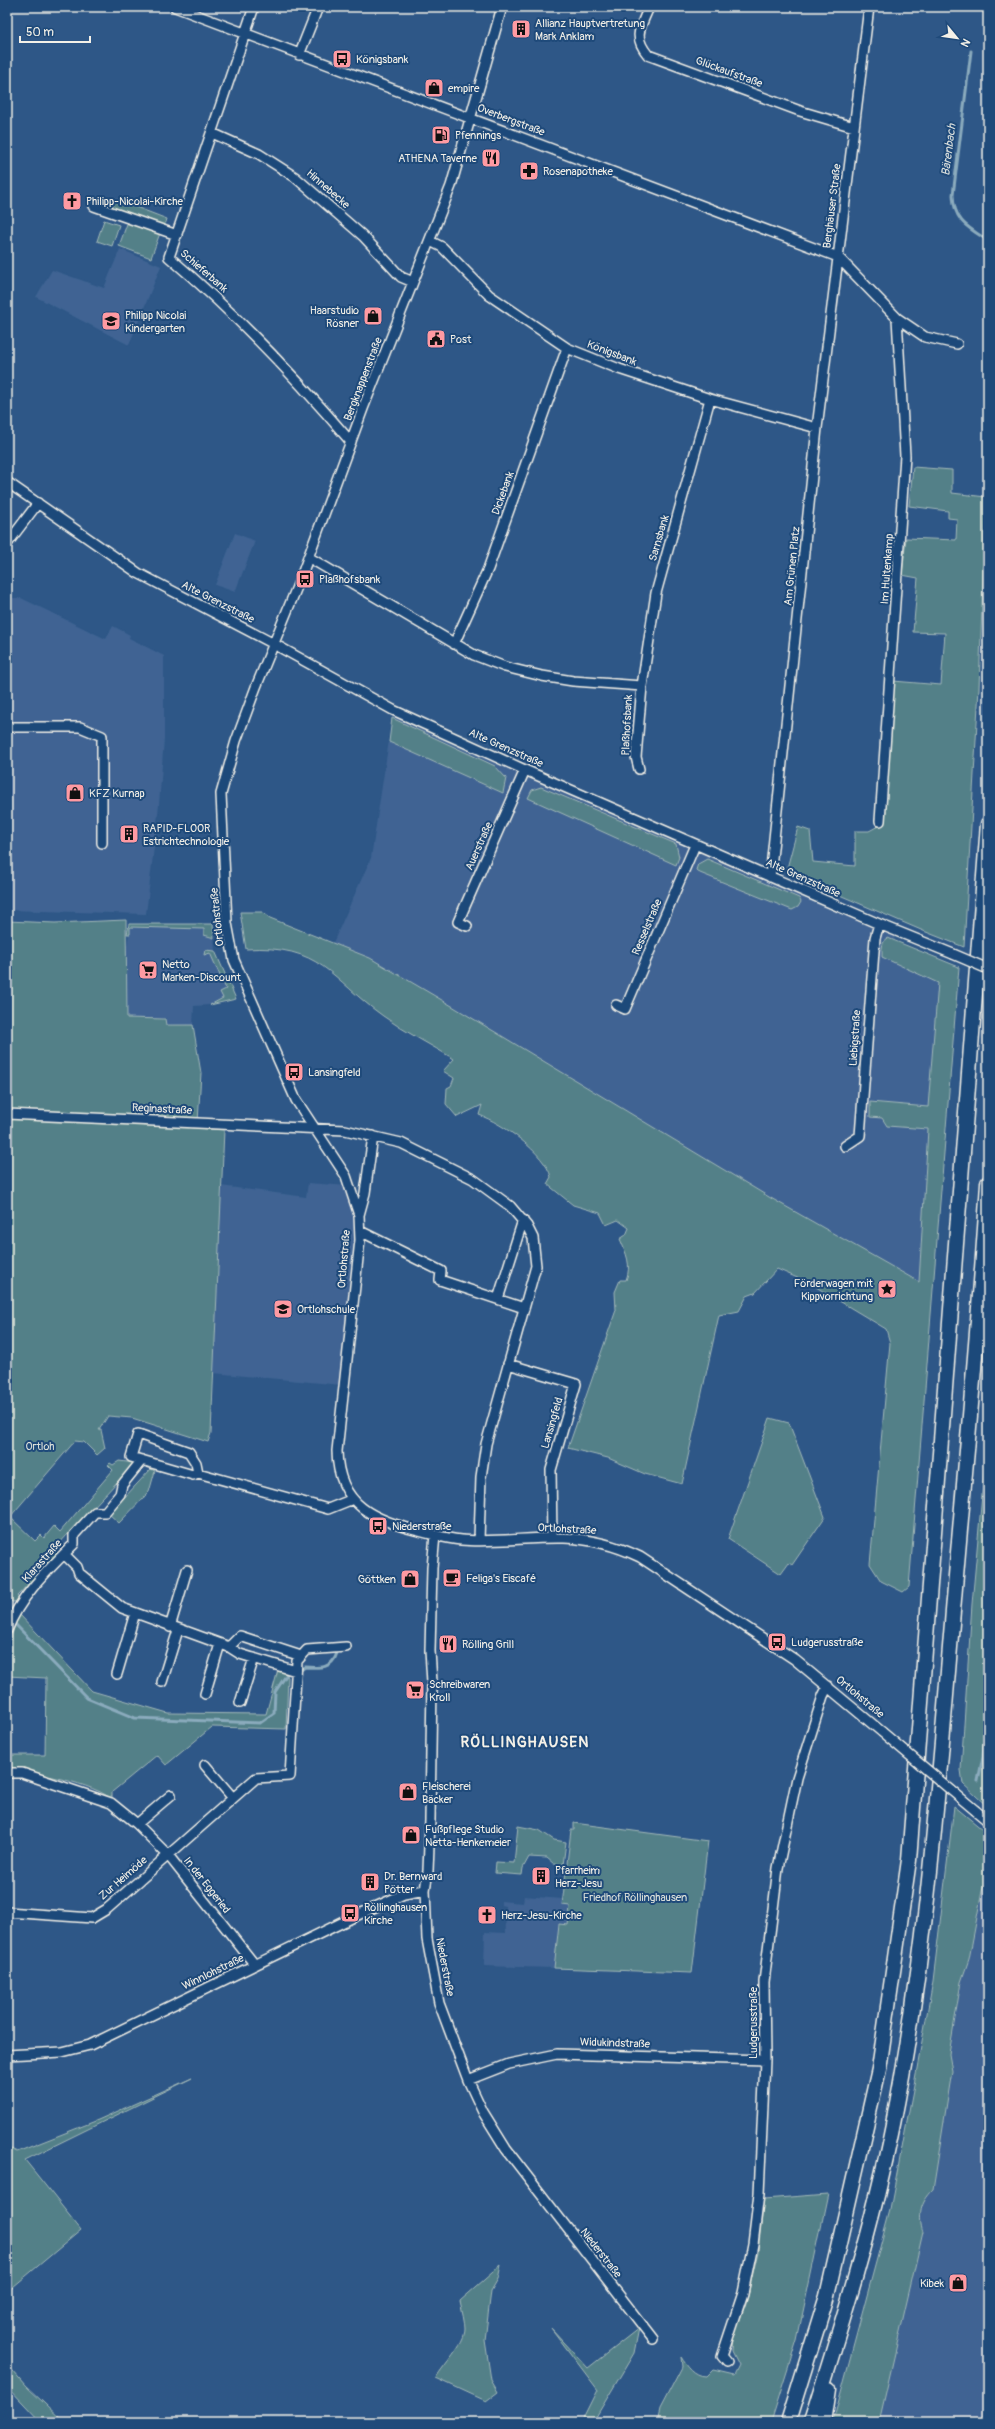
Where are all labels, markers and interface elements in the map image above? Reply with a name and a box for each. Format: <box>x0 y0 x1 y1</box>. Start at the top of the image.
place label: Allianz Hauptvertretung Mark Anklam <box>535 17 646 43</box>
scale bar <box>20 18 90 44</box>
building icon: Allianz Hauptvertretung Mark Anklam <box>510 18 532 40</box>
north arrow <box>937 18 977 58</box>
text: 50 m <box>26 25 54 40</box>
text: N <box>958 36 973 50</box>
bus stop icon: Königsbank <box>331 48 353 70</box>
place label: Königsbank <box>356 53 409 66</box>
street label: Glückaufstraße <box>694 54 765 90</box>
shop icon: empire <box>423 77 445 99</box>
place label: empire <box>448 82 480 95</box>
street label: Overbergstraße <box>475 101 547 139</box>
water label: Bärenbach <box>938 122 960 177</box>
fuel station icon: Pfennings <box>430 124 452 146</box>
place label: Pfennings <box>455 129 501 142</box>
restaurant icon: ATHENA Taverne <box>480 147 502 169</box>
place label: ATHENA Taverne <box>398 152 478 165</box>
pharmacy icon: Rosenapotheke <box>518 160 540 182</box>
street label: Berghäuser Straße <box>820 162 844 249</box>
place label: Rosenapotheke <box>543 165 613 178</box>
street label: Hinnebecke <box>304 167 353 212</box>
church icon: Philipp-Nicolai-Kirche <box>61 190 83 212</box>
place label: Philipp-Nicolai-Kirche <box>86 195 183 208</box>
street label: Schieferbank <box>178 247 231 295</box>
place label: Haarstudio Rösner <box>310 304 359 330</box>
shop icon: Haarstudio Rösner <box>362 305 384 327</box>
place label: Philipp Nicolai Kindergarten <box>125 309 186 335</box>
school or university icon: Philipp Nicolai Kindergarten <box>100 310 122 332</box>
public building icon: Post <box>425 328 447 350</box>
place label: Post <box>450 333 472 346</box>
street label: Bergknappenstraße <box>341 335 385 423</box>
street label: Königsbank <box>585 338 639 369</box>
street label: Dickebank <box>489 469 517 517</box>
street label: Sarnsbank <box>646 513 672 563</box>
street label: Am Grünen Platz <box>781 525 803 606</box>
street label: Im Hultenkamp <box>878 533 896 605</box>
bus stop icon: Plaßhofsbank <box>294 568 316 590</box>
place label: Plaßhofsbank <box>319 573 381 586</box>
street label: Alte Grenzstraße <box>179 578 257 626</box>
street label: Plaßhofsbank <box>619 694 635 756</box>
street label: Alte Grenzstraße <box>467 726 546 770</box>
shop icon: KFZ Kurnap <box>64 782 86 804</box>
place label: KFZ Kurnap <box>89 787 145 800</box>
street label: Auerstraße <box>463 819 496 872</box>
place label: RAPID-FLOOR Estrichtechnologie <box>143 822 230 848</box>
building icon: RAPID-FLOOR Estrichtechnologie <box>118 823 140 845</box>
street label: Alte Grenzstraße <box>764 856 843 900</box>
street label: Ortlohstraße <box>207 886 227 947</box>
street label: Resselstraße <box>629 897 665 957</box>
place label: Netto Marken-Discount <box>162 958 242 984</box>
supermarket icon: Netto Marken-Discount <box>137 959 159 981</box>
street label: Liebigstraße <box>847 1009 863 1067</box>
bus stop icon: Lansingfeld <box>283 1061 305 1083</box>
place label: Lansingfeld <box>308 1066 361 1079</box>
street label: Reginastraße <box>132 1101 193 1117</box>
street label: Ortlohstraße <box>335 1229 353 1289</box>
place label: Förderwagen mit Kippvorrichtung <box>794 1277 874 1303</box>
place icon: Förderwagen mit Kippvorrichtung <box>876 1278 898 1300</box>
school or university icon: Ortlohschule <box>272 1298 294 1320</box>
place label: Ortlohschule <box>297 1303 356 1316</box>
street label: Lansingfeld <box>538 1396 566 1450</box>
park label: Ortloh <box>25 1440 55 1453</box>
bus stop icon: Niederstraße <box>367 1515 389 1537</box>
place label: Niederstraße <box>392 1520 452 1533</box>
street label: Ortlohstraße <box>537 1521 597 1537</box>
street label: Klarastraße <box>19 1536 65 1585</box>
cafe icon: Feliga's Eiscafé <box>441 1567 463 1589</box>
shop icon: Göttken <box>399 1568 421 1590</box>
place label: Feliga's Eiscafé <box>466 1572 536 1585</box>
place label: Göttken <box>358 1573 396 1586</box>
bus stop icon: Ludgerusstraße <box>766 1631 788 1653</box>
restaurant icon: Rölling Grill <box>437 1633 459 1655</box>
place label: Ludgerusstraße <box>791 1636 864 1649</box>
place label: Rölling Grill <box>462 1638 514 1651</box>
street label: Ortlohstraße <box>833 1673 887 1721</box>
place label: Schreibwaren Kroll <box>429 1678 490 1704</box>
supermarket icon: Schreibwaren Kroll <box>404 1679 426 1701</box>
district label: RÖLLINGHAUSEN <box>461 1733 589 1752</box>
place label: Fleischerei Bäcker <box>422 1780 471 1806</box>
shop icon: Fleischerei Bäcker <box>397 1781 419 1803</box>
place label: Fußpflege Studio Netta-Henkemeier <box>425 1823 511 1849</box>
shop icon: Fußpflege Studio Netta-Henkemeier <box>400 1824 422 1846</box>
street label: Zur Heimöde <box>96 1853 150 1902</box>
street label: In der Eggeried <box>181 1854 233 1916</box>
place label: Pfarrheim Herz-Jesu <box>555 1864 602 1890</box>
building icon: Pfarrheim Herz-Jesu <box>530 1865 552 1887</box>
place label: Dr. Bernward Pötter <box>384 1870 442 1896</box>
building icon: Dr. Bernward Pötter <box>359 1871 381 1893</box>
park label: Friedhof Röllinghausen <box>583 1891 687 1904</box>
place label: Röllinghausen Kirche <box>364 1901 427 1927</box>
bus stop icon: Röllinghausen Kirche <box>339 1902 361 1924</box>
church icon: Herz-Jesu-Kirche <box>476 1904 498 1926</box>
place label: Herz-Jesu-Kirche <box>501 1909 582 1922</box>
street label: Niederstraße <box>433 1937 457 1998</box>
street label: Winnlohstraße <box>180 1951 247 1993</box>
street label: Ludgerusstraße <box>747 1986 760 2059</box>
street label: Widukindstraße <box>580 2035 651 2051</box>
street label: Niederstraße <box>578 2226 625 2281</box>
shop icon: Kibek <box>947 2272 969 2294</box>
place label: Kibek <box>920 2277 944 2290</box>

